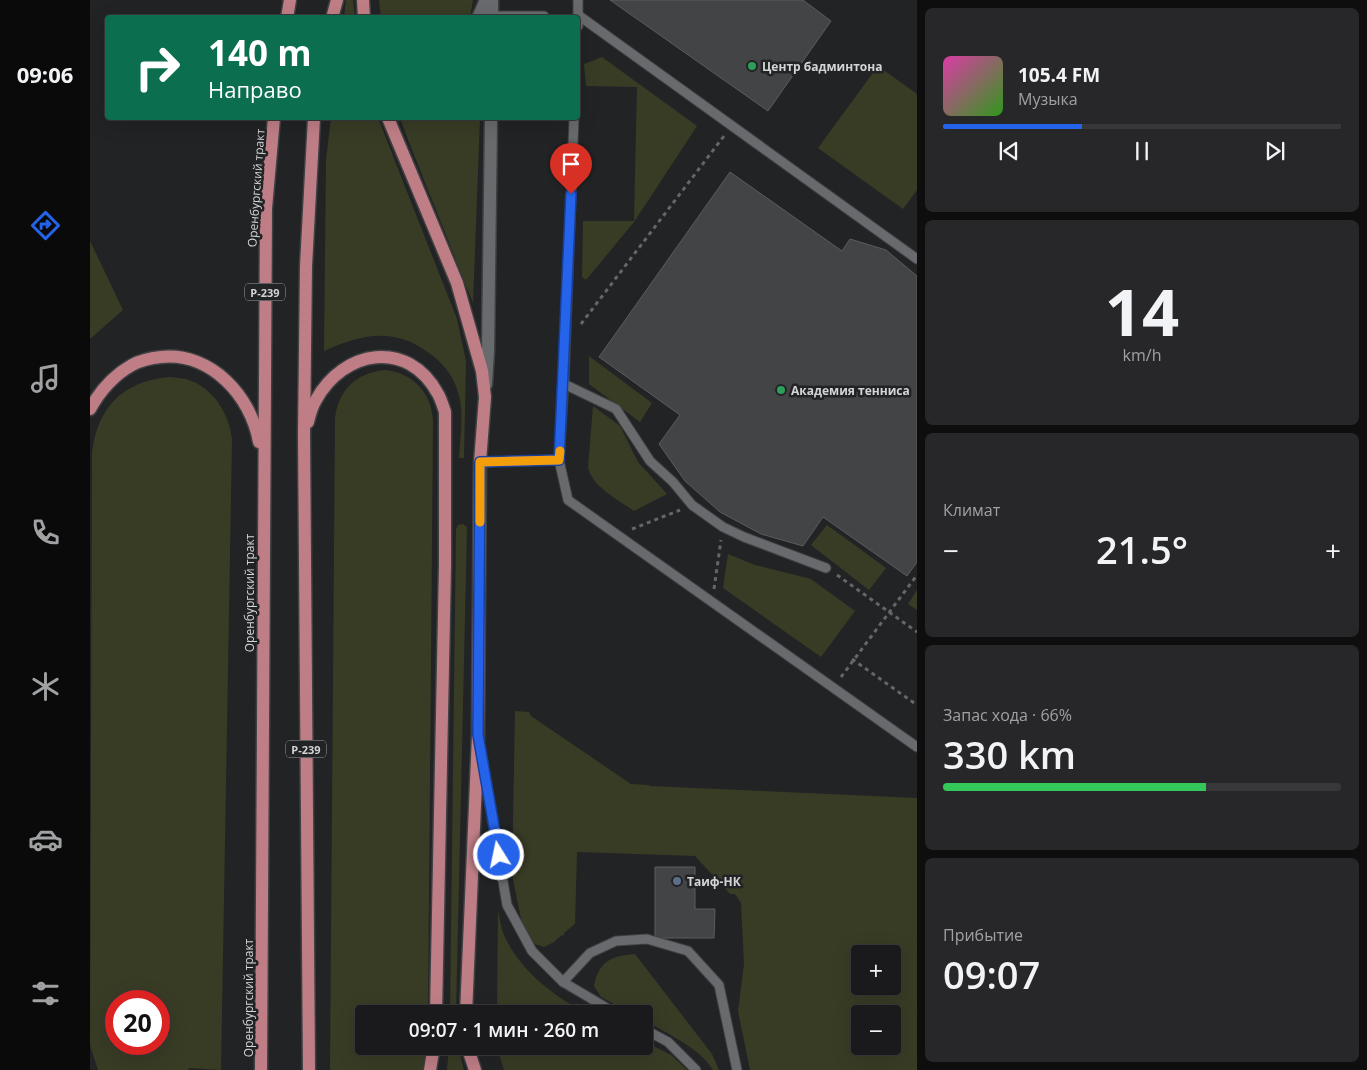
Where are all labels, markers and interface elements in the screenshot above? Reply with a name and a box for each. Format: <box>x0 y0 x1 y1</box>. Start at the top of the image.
text: 140 m <box>208 29 312 76</box>
icon: right <box>125 35 190 100</box>
place label: Центр бадминтона <box>762 58 882 75</box>
text: 09:06 <box>17 59 73 89</box>
marker: Центр бадминтона <box>746 60 758 72</box>
text: 105.4 FM <box>1018 62 1100 88</box>
text: Направо <box>208 74 302 104</box>
text: Музыка <box>1018 88 1078 110</box>
street label: Оренбургский тракт <box>243 128 269 248</box>
icon: previous <box>995 137 1023 165</box>
icon: pause <box>1128 137 1156 165</box>
icon: next <box>1261 137 1289 165</box>
pin <box>550 143 592 194</box>
icon: arrive <box>557 150 585 178</box>
icon: directions <box>28 208 63 243</box>
text: 14 <box>1105 267 1179 355</box>
road number: Р-239 <box>245 284 285 300</box>
text: km/h <box>1123 344 1161 366</box>
icon: music <box>28 361 63 396</box>
place label: Академия тенниса <box>791 382 910 399</box>
marker: Академия тенниса <box>775 384 787 396</box>
text: Климат <box>943 499 1000 521</box>
icon: phone <box>28 515 63 550</box>
text: 21.5° <box>1096 523 1188 575</box>
text: − <box>943 531 959 569</box>
text: + <box>1325 531 1341 569</box>
street label: Оренбургский тракт <box>241 533 258 652</box>
icon: climate <box>28 669 63 704</box>
text: Запас хода · 66% <box>943 704 1072 726</box>
text: 330 km <box>943 728 1076 780</box>
road number: Р-239 <box>286 741 326 758</box>
icon: car <box>28 822 63 857</box>
position arrow <box>472 828 524 880</box>
place label: Таиф-НК <box>687 873 742 890</box>
marker: Таиф-НК <box>671 875 683 887</box>
text: Прибытие <box>943 924 1023 946</box>
street label: Оренбургский тракт <box>240 938 257 1057</box>
map controls <box>851 945 901 1055</box>
button: + <box>851 945 901 995</box>
text: 09:07 <box>943 948 1040 1000</box>
icon: filters <box>28 976 63 1011</box>
speed limit sign: 20 <box>105 990 170 1055</box>
button: − <box>851 1005 901 1055</box>
text: 09:07 · 1 мин · 260 m <box>409 1017 599 1043</box>

